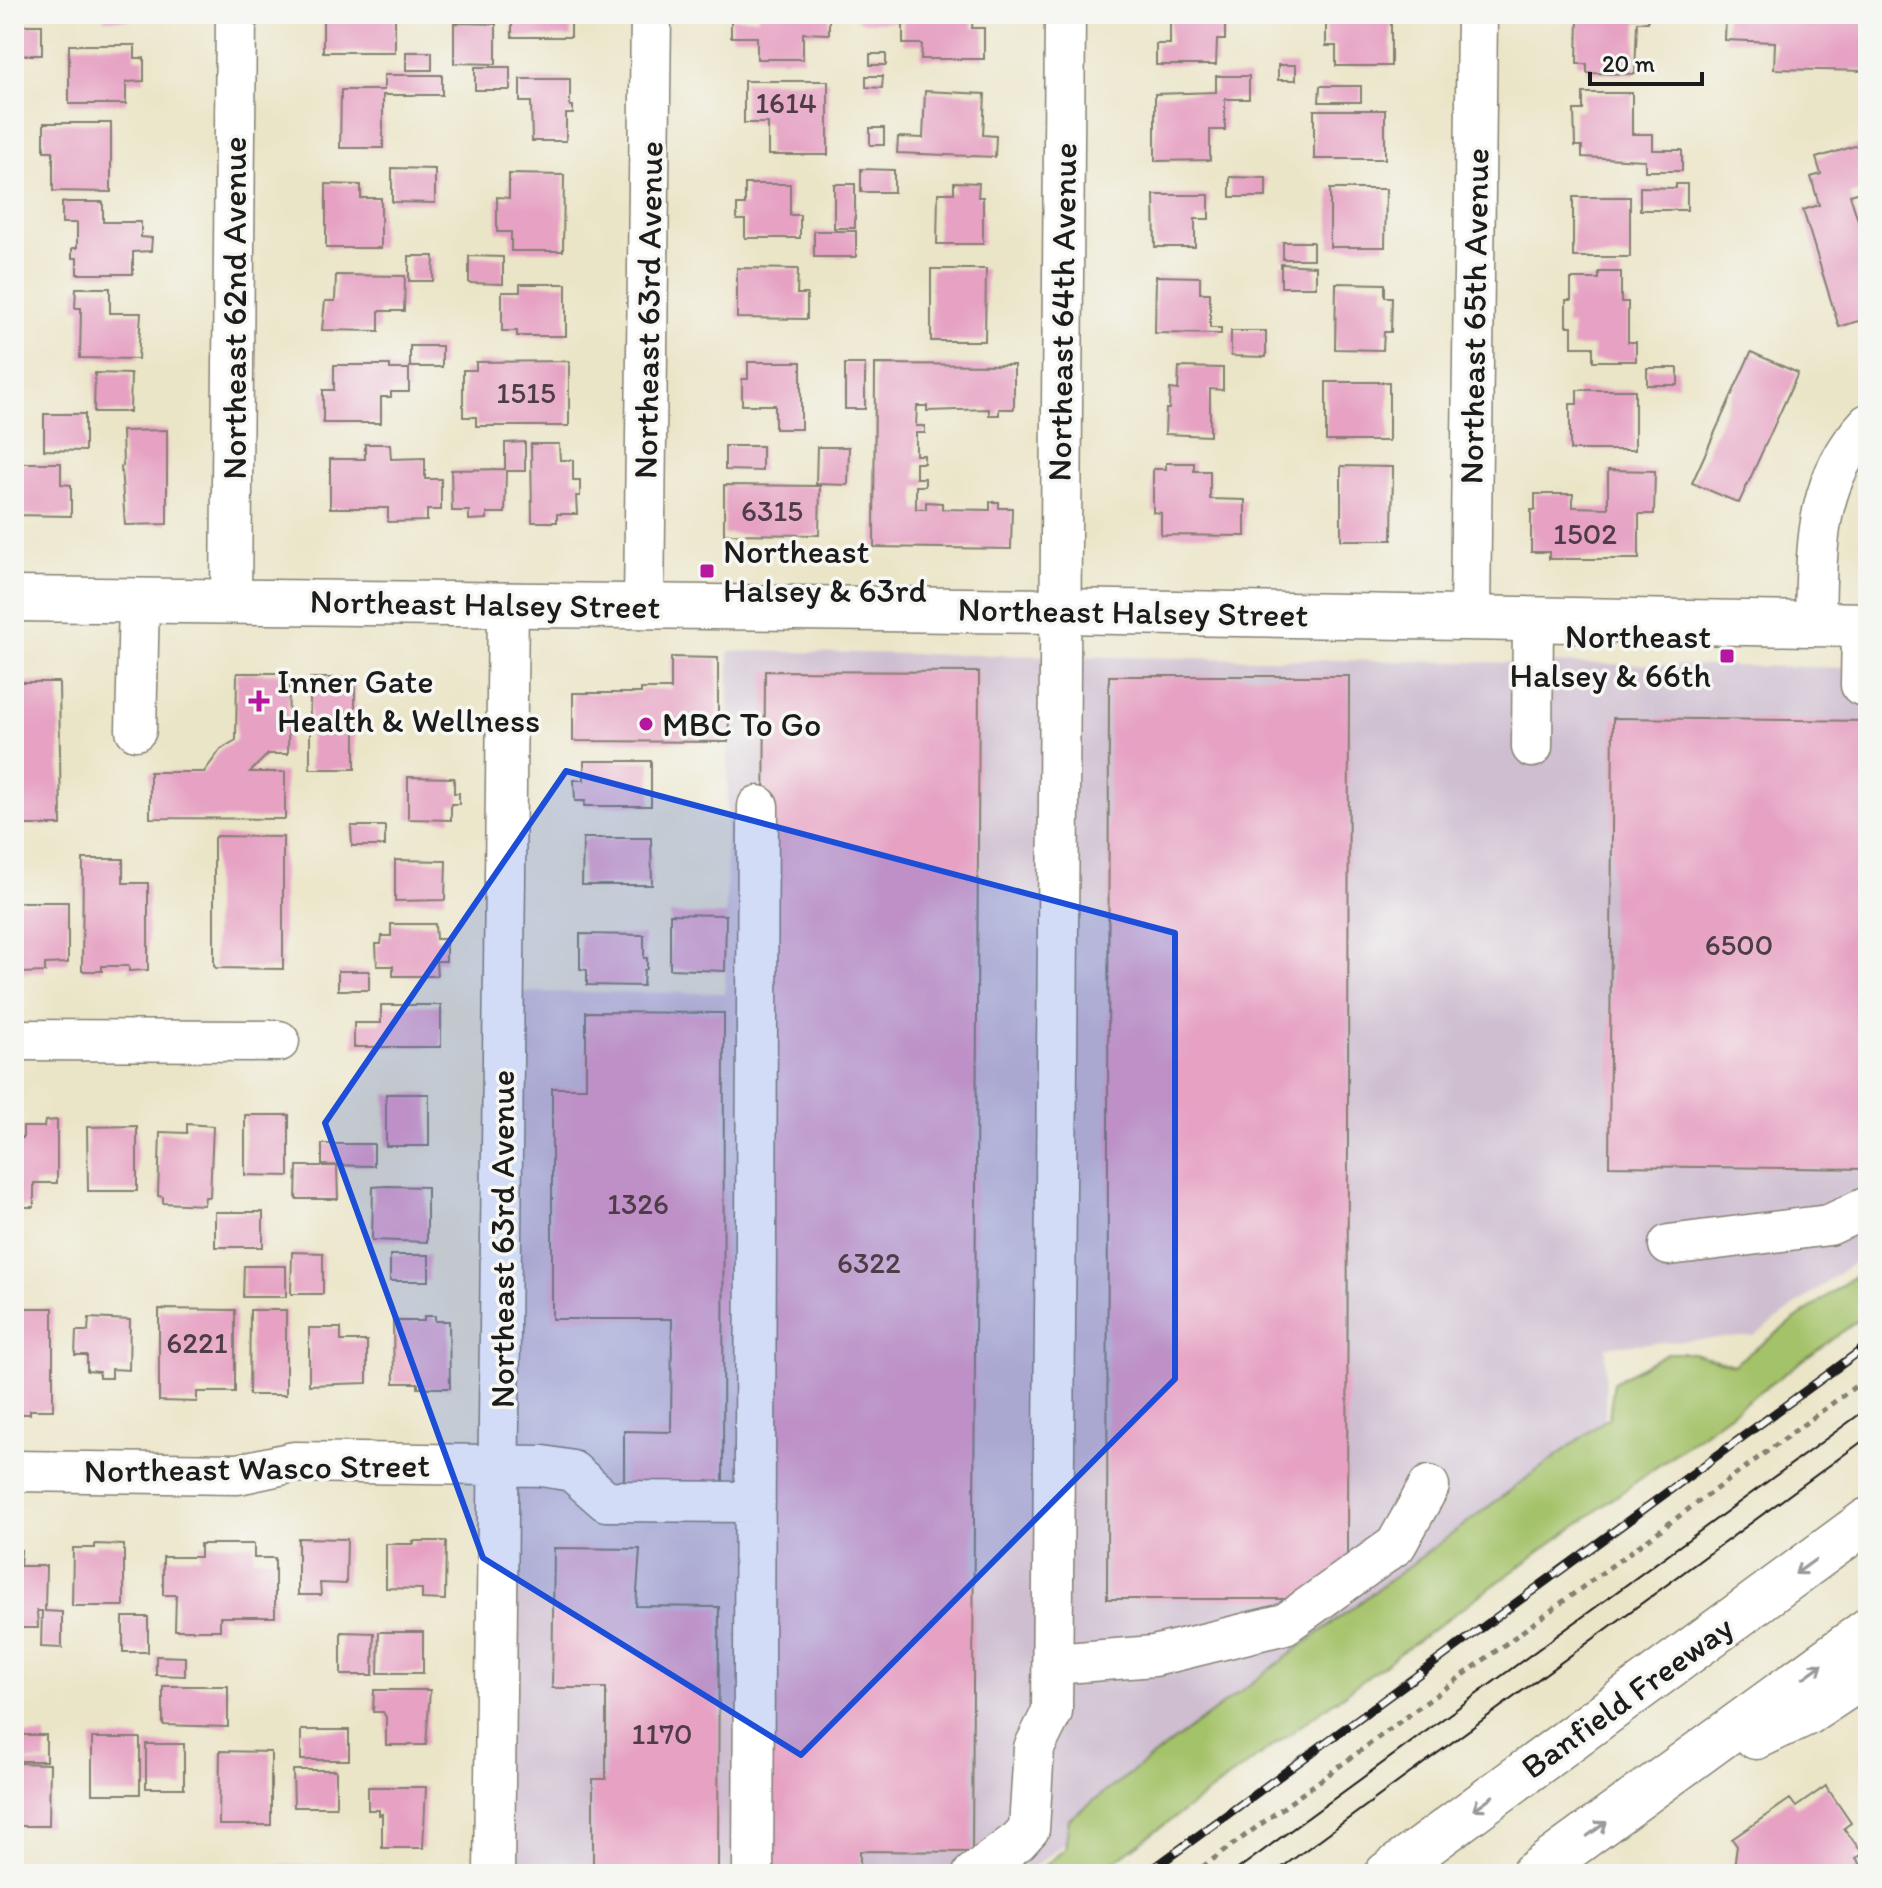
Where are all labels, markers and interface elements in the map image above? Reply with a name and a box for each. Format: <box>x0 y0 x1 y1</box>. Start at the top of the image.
scale bar <box>1590 36 1702 86</box>
text: 20 m <box>1602 49 1655 78</box>
house number: 1614 <box>755 84 817 121</box>
street label: Northeast 62nd Avenue <box>214 136 255 480</box>
street label: Northeast 63rd Avenue <box>625 140 671 480</box>
street label: Northeast 64th Avenue <box>1039 142 1085 482</box>
street label: Northeast 65th Avenue <box>1451 147 1497 485</box>
house number: 1515 <box>496 374 556 411</box>
house number: 6315 <box>741 492 803 529</box>
house number: 1502 <box>1553 515 1617 552</box>
place label: Northeast Halsey & 63rd <box>723 531 927 611</box>
marker: Northeast Halsey & 63rd <box>698 562 716 580</box>
street label: Northeast Halsey Street <box>309 580 661 628</box>
street label: Northeast Halsey Street <box>957 588 1309 636</box>
place label: Northeast Halsey & 66th <box>1509 616 1711 696</box>
marker: Northeast Halsey & 66th <box>1718 647 1736 665</box>
place label: Inner Gate Health & Wellness <box>277 661 540 741</box>
marker: Inner Gate Health & Wellness <box>248 690 270 712</box>
place label: MBC To Go <box>662 704 821 745</box>
marker: MBC To Go <box>637 715 655 733</box>
house number: 6500 <box>1705 926 1773 963</box>
street label: Northeast 63rd Avenue <box>482 1070 523 1408</box>
house number: 1326 <box>607 1185 669 1222</box>
house number: 6322 <box>837 1244 901 1281</box>
house number: 6221 <box>166 1324 228 1361</box>
street label: Northeast Wasco Street <box>83 1444 431 1492</box>
one-way arrow <box>1795 1558 1816 1575</box>
street label: Banfield Freeway <box>1513 1606 1741 1788</box>
one-way arrow <box>1801 1662 1823 1679</box>
house number: 1170 <box>631 1715 693 1752</box>
one-way arrow <box>1472 1795 1494 1812</box>
one-way arrow <box>1585 1821 1607 1837</box>

